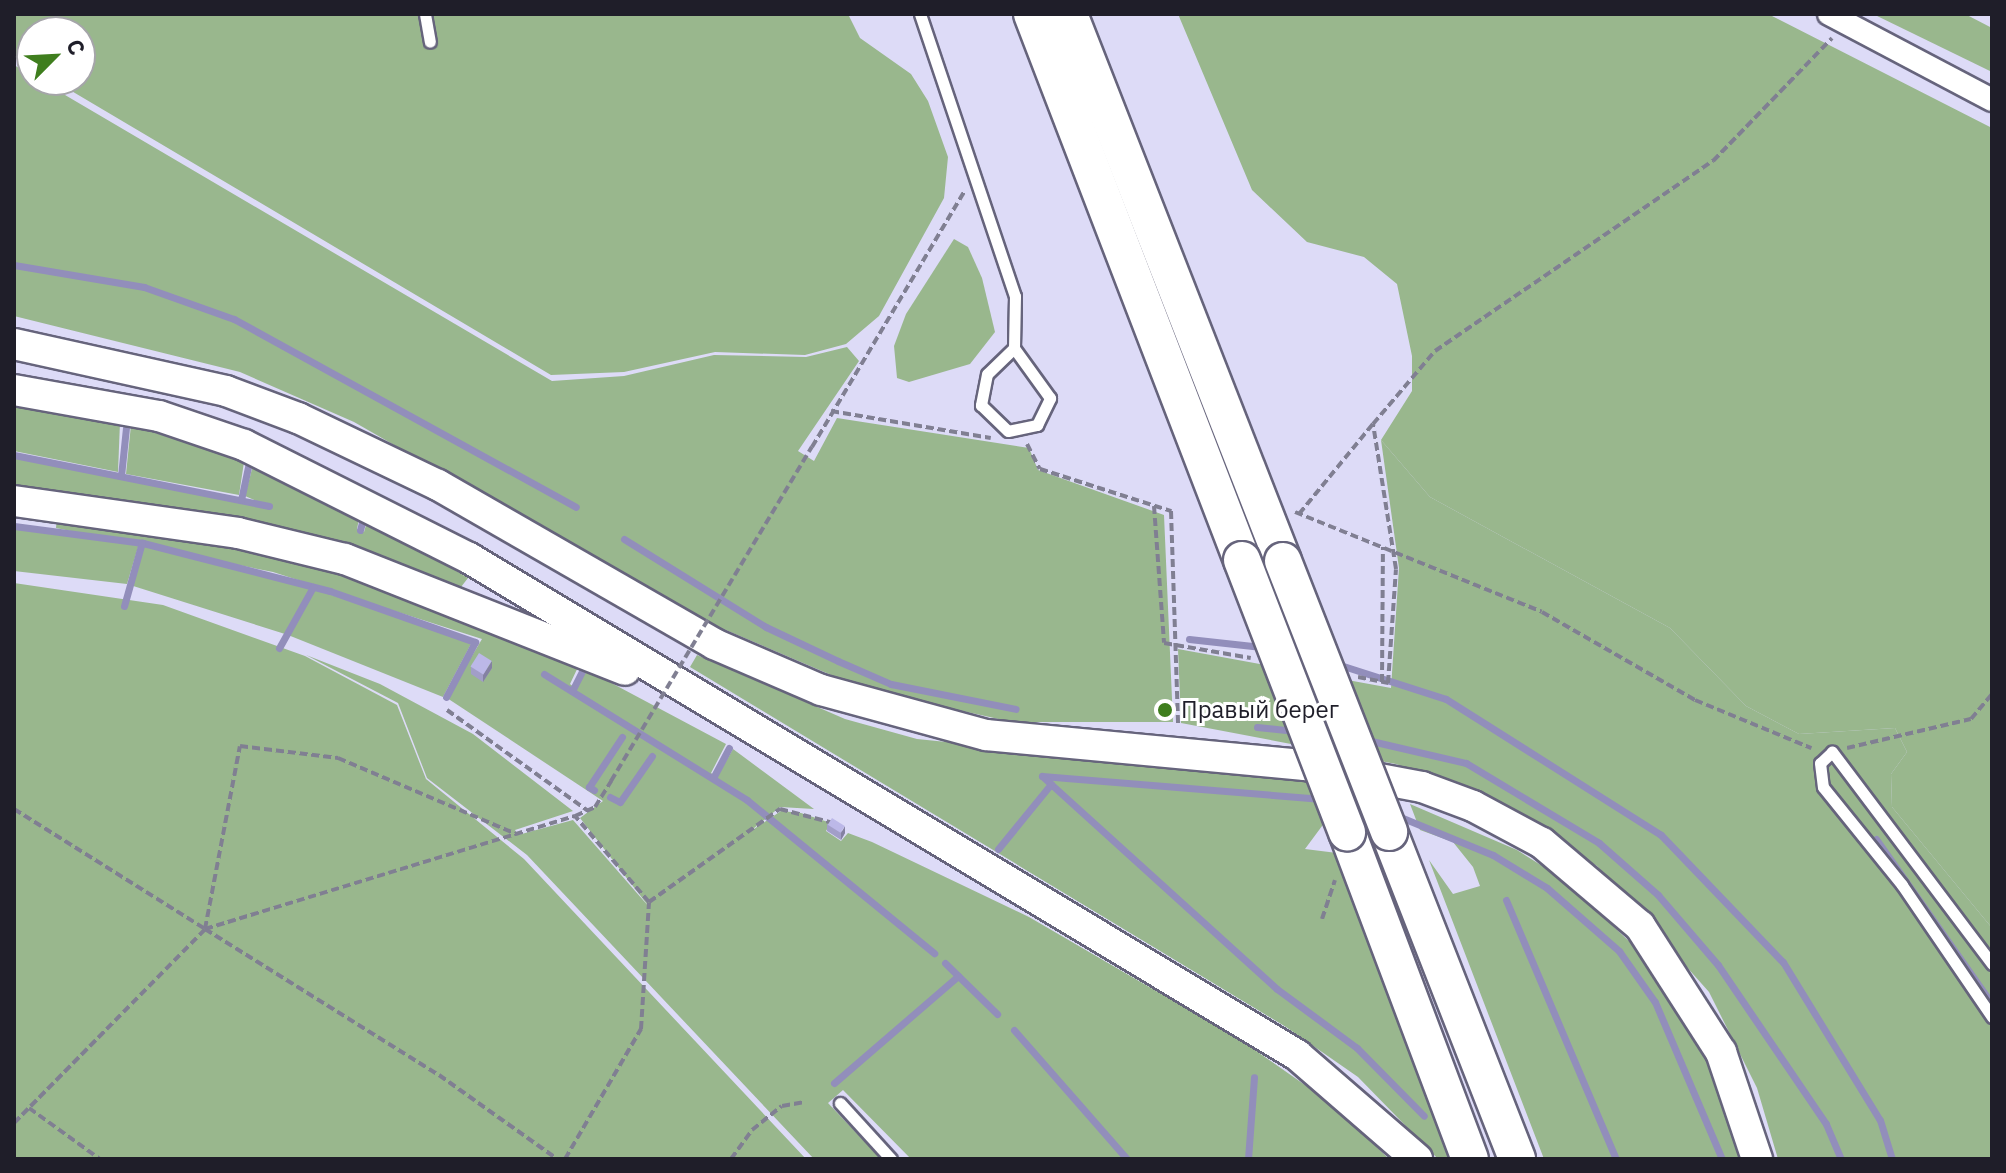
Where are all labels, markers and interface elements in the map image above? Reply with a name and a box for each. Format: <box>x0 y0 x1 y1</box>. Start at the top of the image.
north arrow <box>16 16 96 96</box>
text: С <box>60 34 93 59</box>
place label: Правый берег <box>1181 696 1339 724</box>
marker: Правый берег <box>1156 701 1174 719</box>

